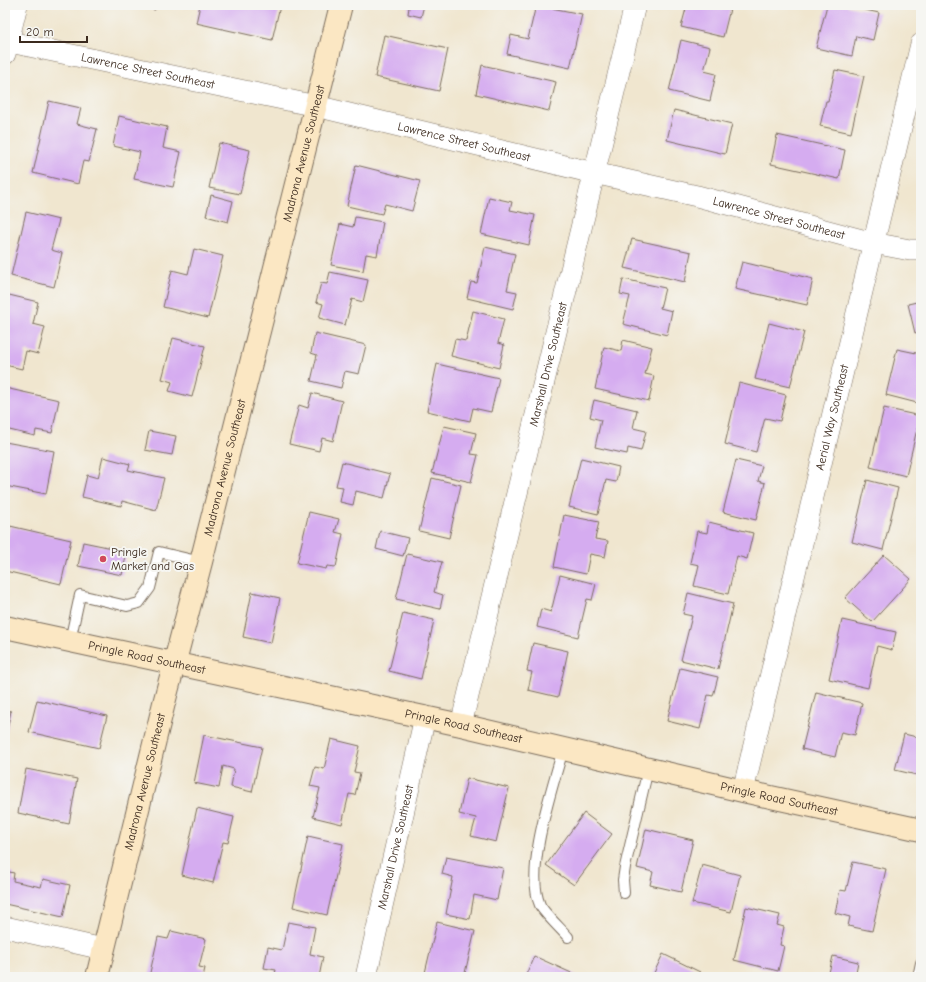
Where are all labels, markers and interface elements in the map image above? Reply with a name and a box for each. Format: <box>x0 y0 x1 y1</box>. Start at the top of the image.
scale bar <box>20 18 87 44</box>
text: 20 m <box>26 25 54 39</box>
street label: Lawrence Street Southeast <box>80 50 216 92</box>
street label: Madrona Avenue Southeast <box>280 83 328 223</box>
street label: Lawrence Street Southeast <box>396 119 532 165</box>
street label: Lawrence Street Southeast <box>711 194 847 242</box>
street label: Marshall Drive Southeast <box>526 300 570 428</box>
street label: Aerial Way Southeast <box>813 363 851 472</box>
street label: Madrona Avenue Southeast <box>201 397 249 538</box>
place label: Pringle Market and Gas <box>111 545 194 573</box>
marker: Pringle Market and Gas <box>98 554 108 564</box>
street label: Pringle Road Southeast <box>87 638 207 677</box>
street label: Pringle Road Southeast <box>404 706 524 746</box>
street label: Madrona Avenue Southeast <box>121 711 168 852</box>
street label: Pringle Road Southeast <box>719 779 840 819</box>
street label: Marshall Drive Southeast <box>374 783 416 911</box>

